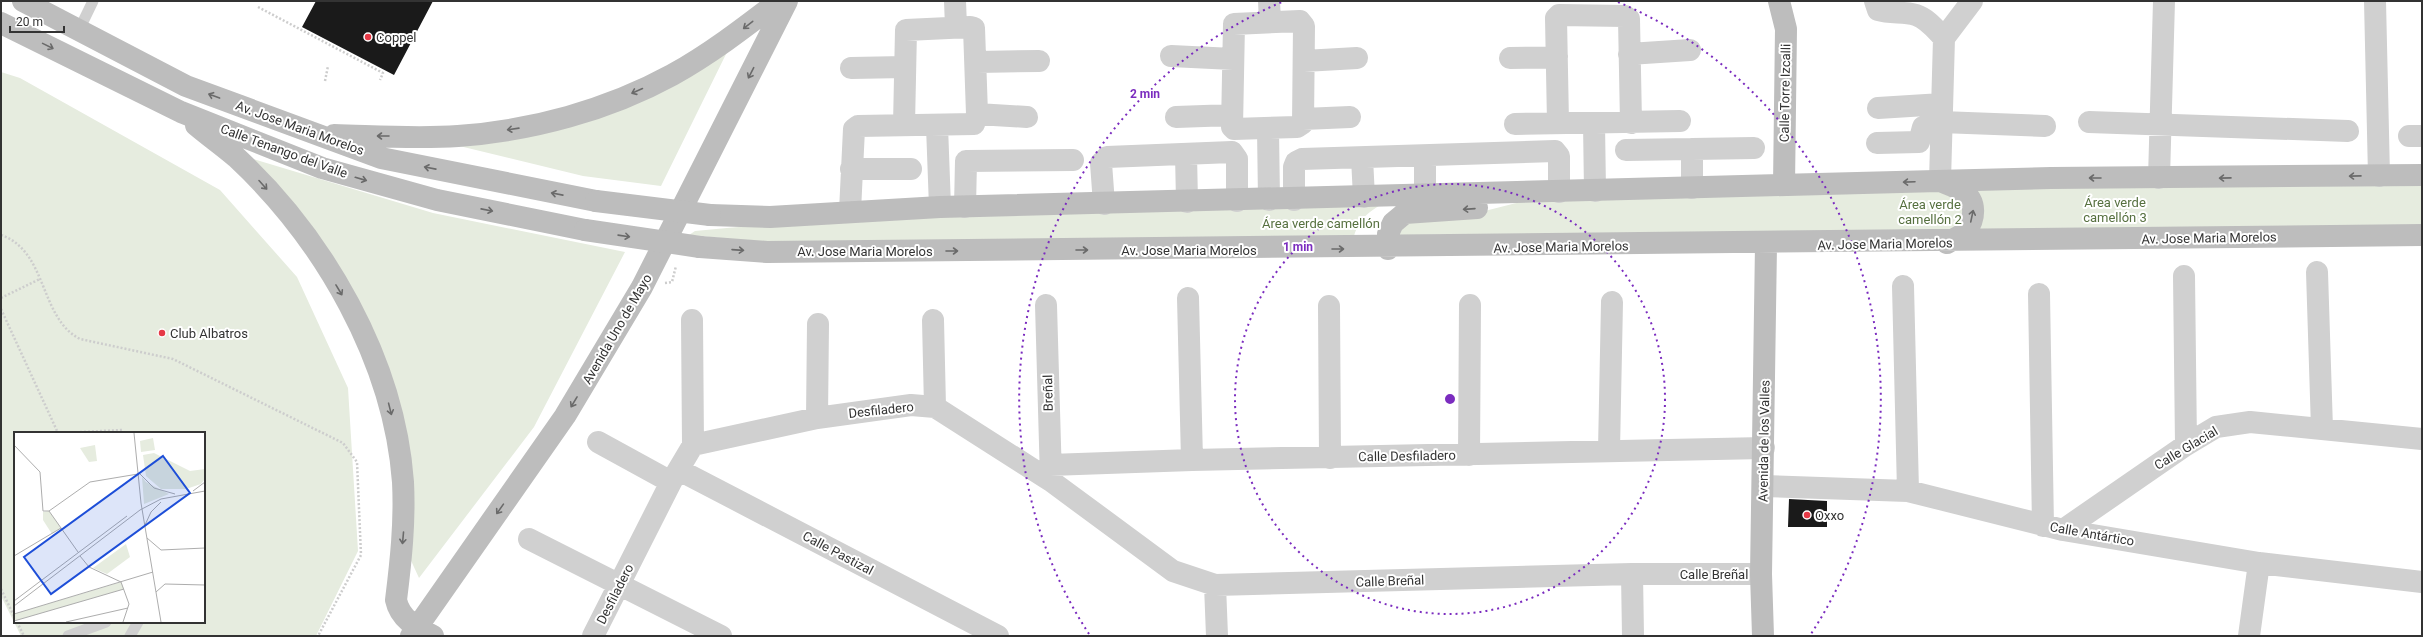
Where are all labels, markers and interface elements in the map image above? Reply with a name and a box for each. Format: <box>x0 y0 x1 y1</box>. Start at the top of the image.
scale bar <box>10 8 64 34</box>
text: 20 m <box>16 15 43 29</box>
one-way arrow <box>743 21 754 29</box>
place label: Coppel <box>376 30 417 45</box>
marker: Coppel <box>363 32 373 42</box>
one-way arrow <box>42 43 54 50</box>
street label: Calle Torre Izcalli <box>1777 44 1793 142</box>
one-way arrow <box>747 67 754 79</box>
text: 2 min <box>1130 87 1160 101</box>
one-way arrow <box>631 88 643 95</box>
one-way arrow <box>208 92 220 100</box>
street label: Av. Jose Maria Morelos <box>234 98 366 158</box>
street label: Calle Tenango del Valle <box>218 121 350 181</box>
one-way arrow <box>507 125 520 133</box>
one-way arrow <box>377 132 390 140</box>
one-way arrow <box>424 164 437 172</box>
one-way arrow <box>2349 172 2362 180</box>
one-way arrow <box>2089 174 2102 182</box>
one-way arrow <box>2219 174 2232 181</box>
one-way arrow <box>354 176 367 183</box>
one-way arrow <box>1903 178 1916 185</box>
one-way arrow <box>258 180 267 190</box>
one-way arrow <box>551 189 564 197</box>
park label: Área verde camellón 3 <box>2083 195 2147 225</box>
park label: Área verde camellón 2 <box>1898 197 1962 227</box>
one-way arrow <box>1463 205 1476 212</box>
one-way arrow <box>480 207 493 215</box>
one-way arrow <box>1968 210 1976 223</box>
park label: Área verde camellón <box>1262 216 1380 231</box>
street label: Av. Jose Maria Morelos <box>2141 229 2277 247</box>
one-way arrow <box>617 232 630 240</box>
street label: Av. Jose Maria Morelos <box>1817 235 1953 253</box>
street label: Av. Jose Maria Morelos <box>1493 238 1629 256</box>
text: 1 min <box>1283 240 1313 254</box>
street label: Av. Jose Maria Morelos <box>1121 243 1257 258</box>
street label: Av. Jose Maria Morelos <box>797 244 933 259</box>
one-way arrow <box>1331 245 1344 253</box>
one-way arrow <box>731 246 744 253</box>
one-way arrow <box>1075 246 1088 254</box>
one-way arrow <box>945 247 958 255</box>
street label: Avenida Uno de Mayo <box>579 271 655 387</box>
one-way arrow <box>336 284 344 296</box>
place label: Club Albatros <box>170 326 248 341</box>
marker: Club Albatros <box>157 328 167 338</box>
street label: Breñal <box>1040 375 1056 411</box>
street label: Avenida de los Valles <box>1755 380 1773 502</box>
centre of rings <box>1443 392 1457 406</box>
one-way arrow <box>569 396 577 408</box>
street label: Desfiladero <box>848 399 914 421</box>
one-way arrow <box>387 402 394 415</box>
street label: Calle Glacial <box>2152 423 2220 473</box>
inset map <box>14 432 205 623</box>
street label: Calle Desfiladero <box>1358 448 1456 464</box>
one-way arrow <box>496 503 504 514</box>
place label: Oxxo <box>1815 508 1844 523</box>
marker: Oxxo <box>1802 510 1812 520</box>
street label: Calle Antártico <box>2049 519 2135 549</box>
street label: Calle Pastizal <box>800 528 876 578</box>
one-way arrow <box>399 531 406 544</box>
street label: Desfiladero <box>593 561 637 627</box>
street label: Calle Breñal <box>1680 567 1748 582</box>
street label: Calle Breñal <box>1355 572 1425 590</box>

